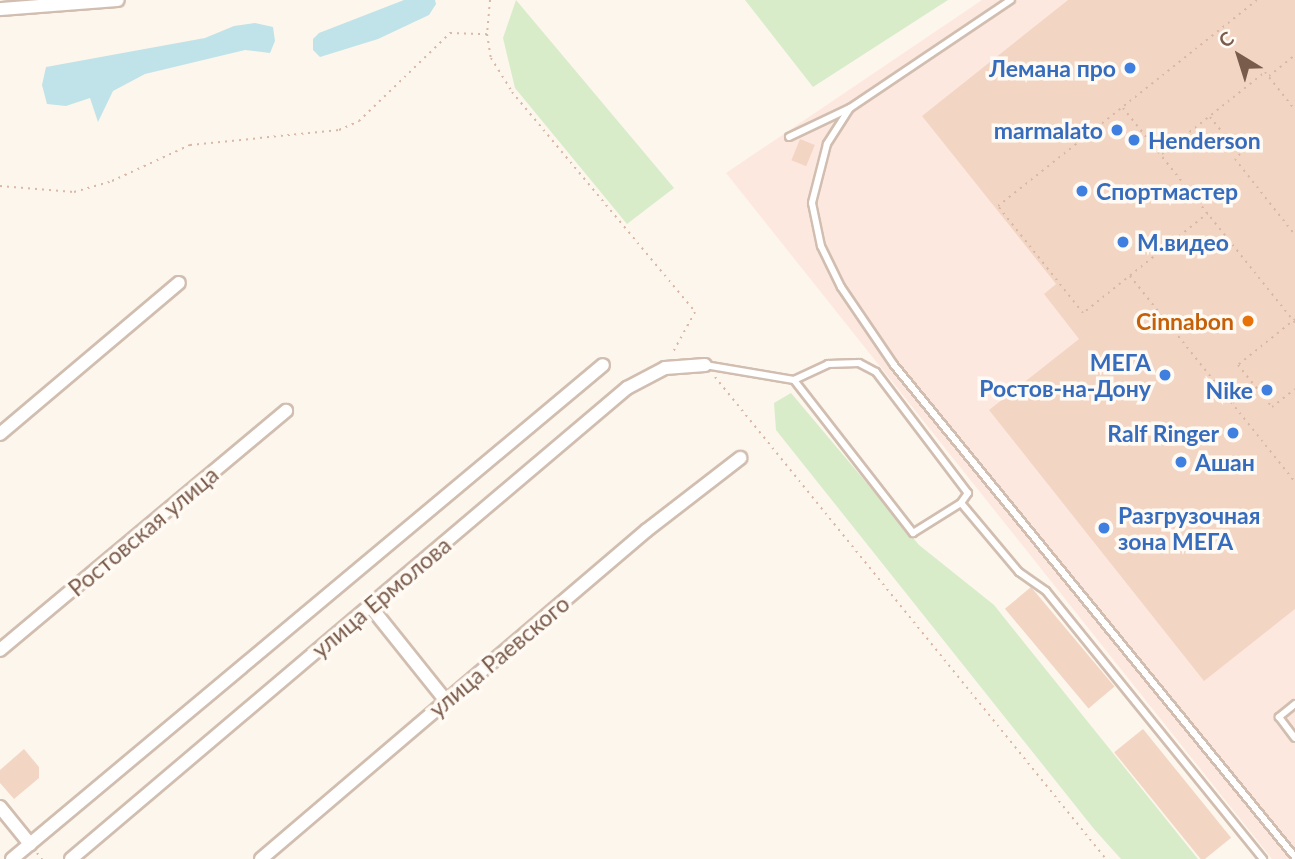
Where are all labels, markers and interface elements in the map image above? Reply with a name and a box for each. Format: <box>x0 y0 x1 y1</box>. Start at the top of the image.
north arrow <box>1204 21 1274 91</box>
text: С <box>1214 26 1238 52</box>
place label: Лемана про <box>989 54 1116 82</box>
marker: Лемана про <box>1122 60 1138 76</box>
place label: marmalato <box>994 116 1103 144</box>
marker: marmalato <box>1109 122 1125 138</box>
place label: Henderson <box>1148 126 1261 154</box>
marker: Henderson <box>1126 132 1142 148</box>
place label: Спортмастер <box>1096 177 1238 205</box>
marker: Спортмастер <box>1074 183 1090 199</box>
place label: М.видео <box>1137 228 1229 256</box>
marker: М.видео <box>1115 234 1131 250</box>
place label: Cinnabon <box>1136 307 1234 335</box>
marker: Cinnabon <box>1240 313 1256 329</box>
place label: МЕГА Ростов-на-Дону <box>979 348 1151 402</box>
marker: МЕГА Ростов-на-Дону <box>1157 367 1173 383</box>
place label: Nike <box>1206 376 1253 404</box>
marker: Nike <box>1259 382 1275 398</box>
place label: Ralf Ringer <box>1107 419 1219 447</box>
marker: Ralf Ringer <box>1225 425 1241 441</box>
place label: Ашан <box>1195 448 1255 476</box>
marker: Ашан <box>1173 454 1189 470</box>
street label: Ростовская улица <box>62 460 224 602</box>
place label: Разгрузочная зона МЕГА <box>1118 501 1260 555</box>
marker: Разгрузочная зона МЕГА <box>1096 520 1112 536</box>
street label: улица Ермолова <box>306 531 456 663</box>
street label: улица Раевского <box>423 589 575 723</box>

